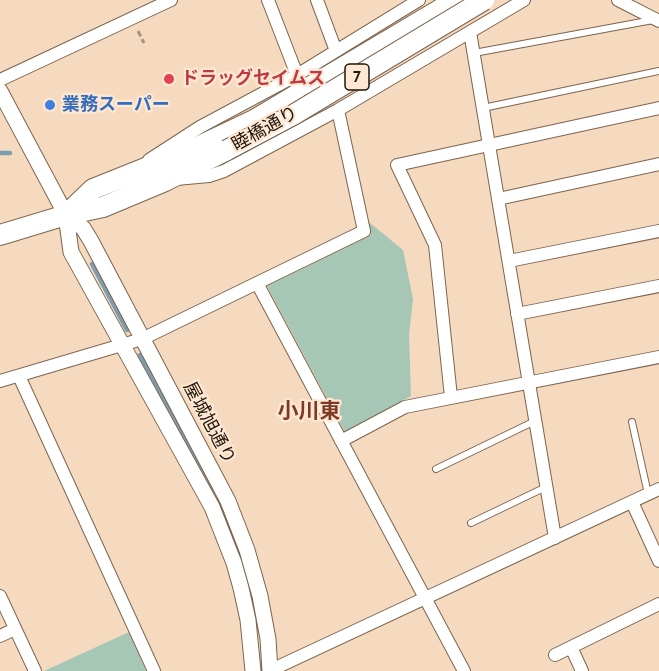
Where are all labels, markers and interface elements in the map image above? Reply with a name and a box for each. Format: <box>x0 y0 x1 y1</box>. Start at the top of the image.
road number: 7 <box>345 64 369 90</box>
place label: ドラッグセイムス <box>181 68 325 90</box>
marker: ドラッグセイムス <box>162 72 176 86</box>
place label: 業務スーパー <box>62 94 170 116</box>
marker: 業務スーパー <box>43 98 57 112</box>
street label: 睦橋通り <box>228 102 302 156</box>
street label: 屋城旭通り <box>178 378 240 468</box>
district label: 小川東 <box>278 399 340 425</box>

